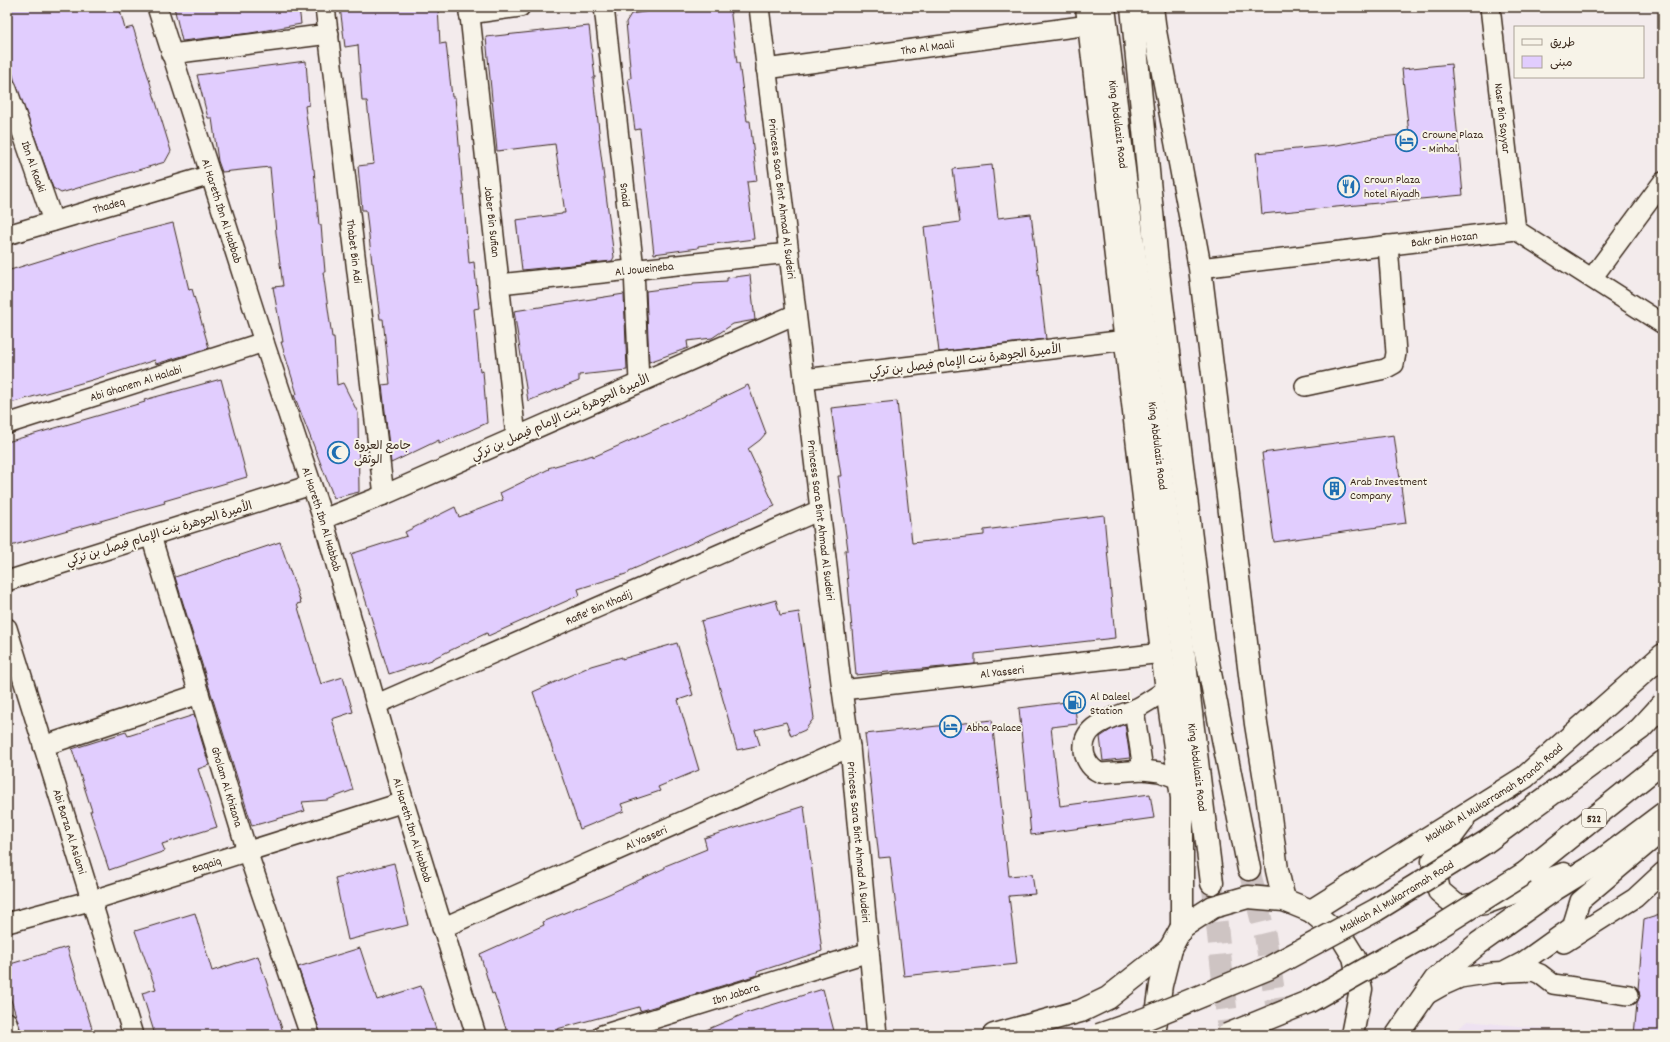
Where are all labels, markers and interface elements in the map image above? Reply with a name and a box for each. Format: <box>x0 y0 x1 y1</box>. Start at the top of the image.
legend <box>1514 26 1644 78</box>
text: طريق <box>1550 35 1575 52</box>
street label: Tho Al Maali <box>900 36 956 61</box>
text: مبنى <box>1550 55 1573 72</box>
street label: King Abdulaziz Road <box>1103 79 1131 169</box>
street label: Nasr Bin Sayyar <box>1489 82 1514 155</box>
street label: Princess Sara Bint Ahmad Al Sudeiri <box>763 117 799 280</box>
place label: Crowne Plaza - Minhal <box>1422 127 1484 158</box>
hotel icon: Crowne Plaza - Minhal <box>1394 128 1420 154</box>
street label: Ibn Al Kaaki <box>16 139 49 195</box>
street label: Al Hareth Ibn Al Habbab <box>196 157 245 266</box>
place label: Crown Plaza hotel Riyadh <box>1364 172 1420 203</box>
restaurant icon: Crown Plaza hotel Riyadh <box>1336 173 1362 199</box>
street label: Snaid <box>614 182 634 208</box>
street label: Jaber Bin Sufian <box>479 186 503 259</box>
street label: Thadeq <box>91 194 127 219</box>
street label: Thabet Bin Adi <box>341 218 365 284</box>
street label: Bakr Bin Hozan <box>1410 228 1479 253</box>
street label: Al Joweineba <box>614 258 675 282</box>
street label: الأميرة الجوهرة بنت الإمام فيصل بن تركي <box>868 340 1062 383</box>
street label: Abi Ghanem Al Halabi <box>88 362 184 407</box>
street label: الأميرة الجوهرة بنت الإمام فيصل بن تركي <box>468 370 653 466</box>
street label: King Abdulaziz Road <box>1143 401 1170 491</box>
place label: جامع العروة الوثقى <box>354 438 411 469</box>
mosque icon: جامع العروة الوثقى <box>325 439 351 465</box>
street label: Princess Sara Bint Ahmad Al Sudeiri <box>802 439 838 602</box>
street label: Al Hareth Ibn Al Habbab <box>296 465 345 574</box>
place label: Arab Investment Company <box>1350 474 1428 505</box>
building icon: Arab Investment Company <box>1321 475 1347 501</box>
street label: الأميرة الجوهرة بنت الإمام فيصل بن تركي <box>64 497 255 572</box>
street label: Rafie' Bin Khadij <box>563 586 635 630</box>
street label: Al Yasseri <box>979 662 1025 684</box>
place label: Al Daleel Station <box>1090 689 1130 720</box>
fuel station icon: Al Daleel Station <box>1062 690 1088 716</box>
hotel icon: Abha Palace <box>938 714 964 740</box>
place label: Abha Palace <box>966 720 1021 737</box>
street label: King Abdulaziz Road <box>1182 722 1210 813</box>
street label: Makkah Al Mukarramah Branch Road <box>1422 740 1568 848</box>
street label: Gholam Al Khizana <box>206 745 246 830</box>
street label: Princess Sara Bint Ahmad Al Sudeiri <box>841 761 873 924</box>
street label: Al Hareth Ibn Al Habbab <box>387 776 435 885</box>
street label: Abi Barza Al Aslami <box>47 787 90 877</box>
road number: 522 <box>1582 809 1606 827</box>
street label: Al Yasseri <box>623 822 670 856</box>
street label: Baqaiq <box>190 853 224 878</box>
street label: Makkah Al Mukarramah Road <box>1337 857 1458 938</box>
street label: Ibn Jabara <box>711 979 762 1010</box>

